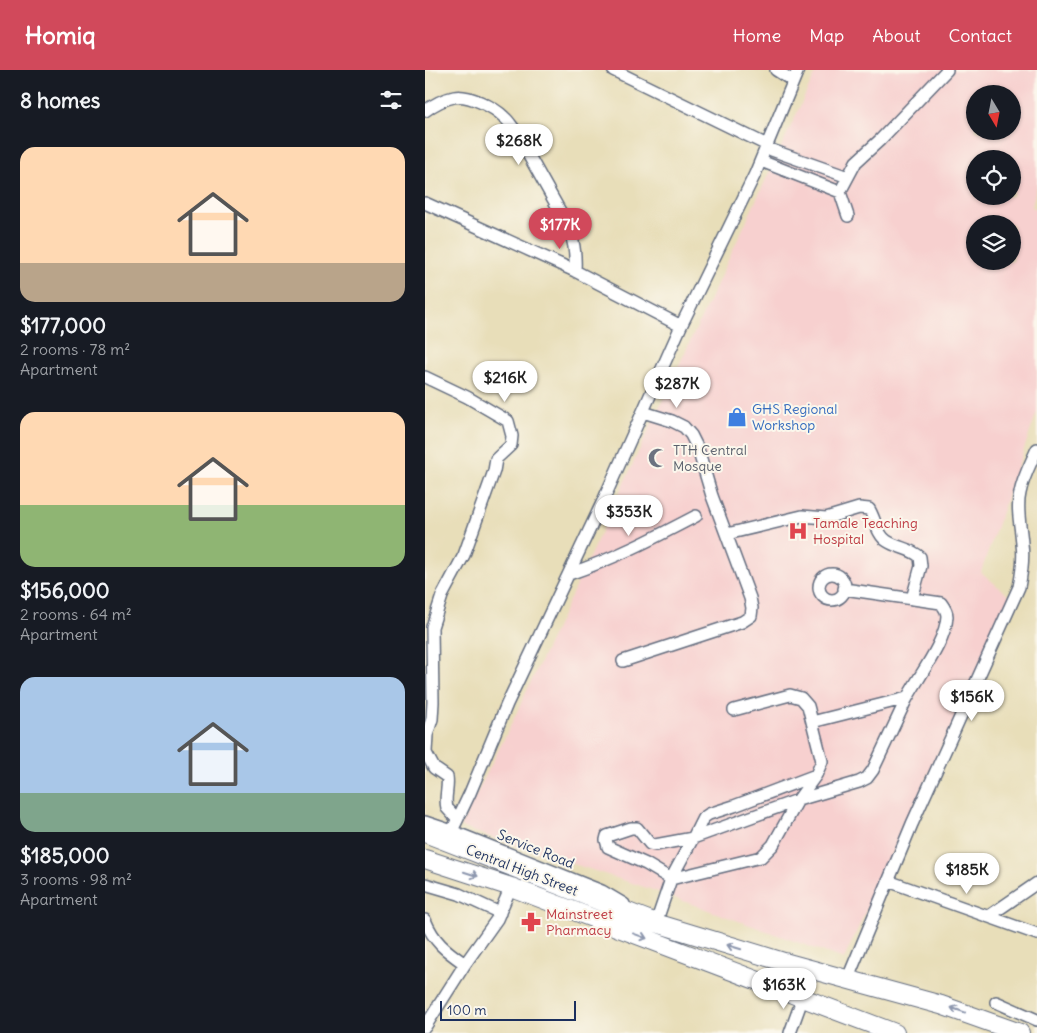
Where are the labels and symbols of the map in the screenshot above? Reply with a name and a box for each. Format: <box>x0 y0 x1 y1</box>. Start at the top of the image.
north arrow <box>966 85 1021 140</box>
pin: $268K <box>484 124 554 166</box>
pin: $177K <box>525 208 595 250</box>
pin: $216K <box>470 360 540 403</box>
pin: $287K <box>642 366 712 409</box>
place label: GHS Regional Workshop <box>752 400 837 434</box>
shop icon: GHS Regional Workshop <box>726 406 748 428</box>
place label: TTH Central Mosque <box>673 441 747 475</box>
mosque icon: TTH Central Mosque <box>647 447 669 469</box>
pin: $353K <box>594 494 664 537</box>
place label: Tamale Teaching Hospital <box>813 514 918 548</box>
hospital icon: Tamale Teaching Hospital <box>787 520 809 542</box>
pin: $156K <box>937 680 1007 722</box>
street label: Service Road <box>495 825 577 873</box>
street label: Central High Street <box>463 840 581 900</box>
pin: $185K <box>932 852 1002 895</box>
one-way arrow <box>463 870 479 879</box>
place label: Mainstreet Pharmacy <box>546 905 613 939</box>
pharmacy icon: Mainstreet Pharmacy <box>520 911 542 933</box>
one-way arrow <box>632 932 648 941</box>
one-way arrow <box>727 941 743 951</box>
pin: $163K <box>749 968 819 1010</box>
scale bar <box>440 998 576 1021</box>
one-way arrow <box>950 1005 966 1015</box>

